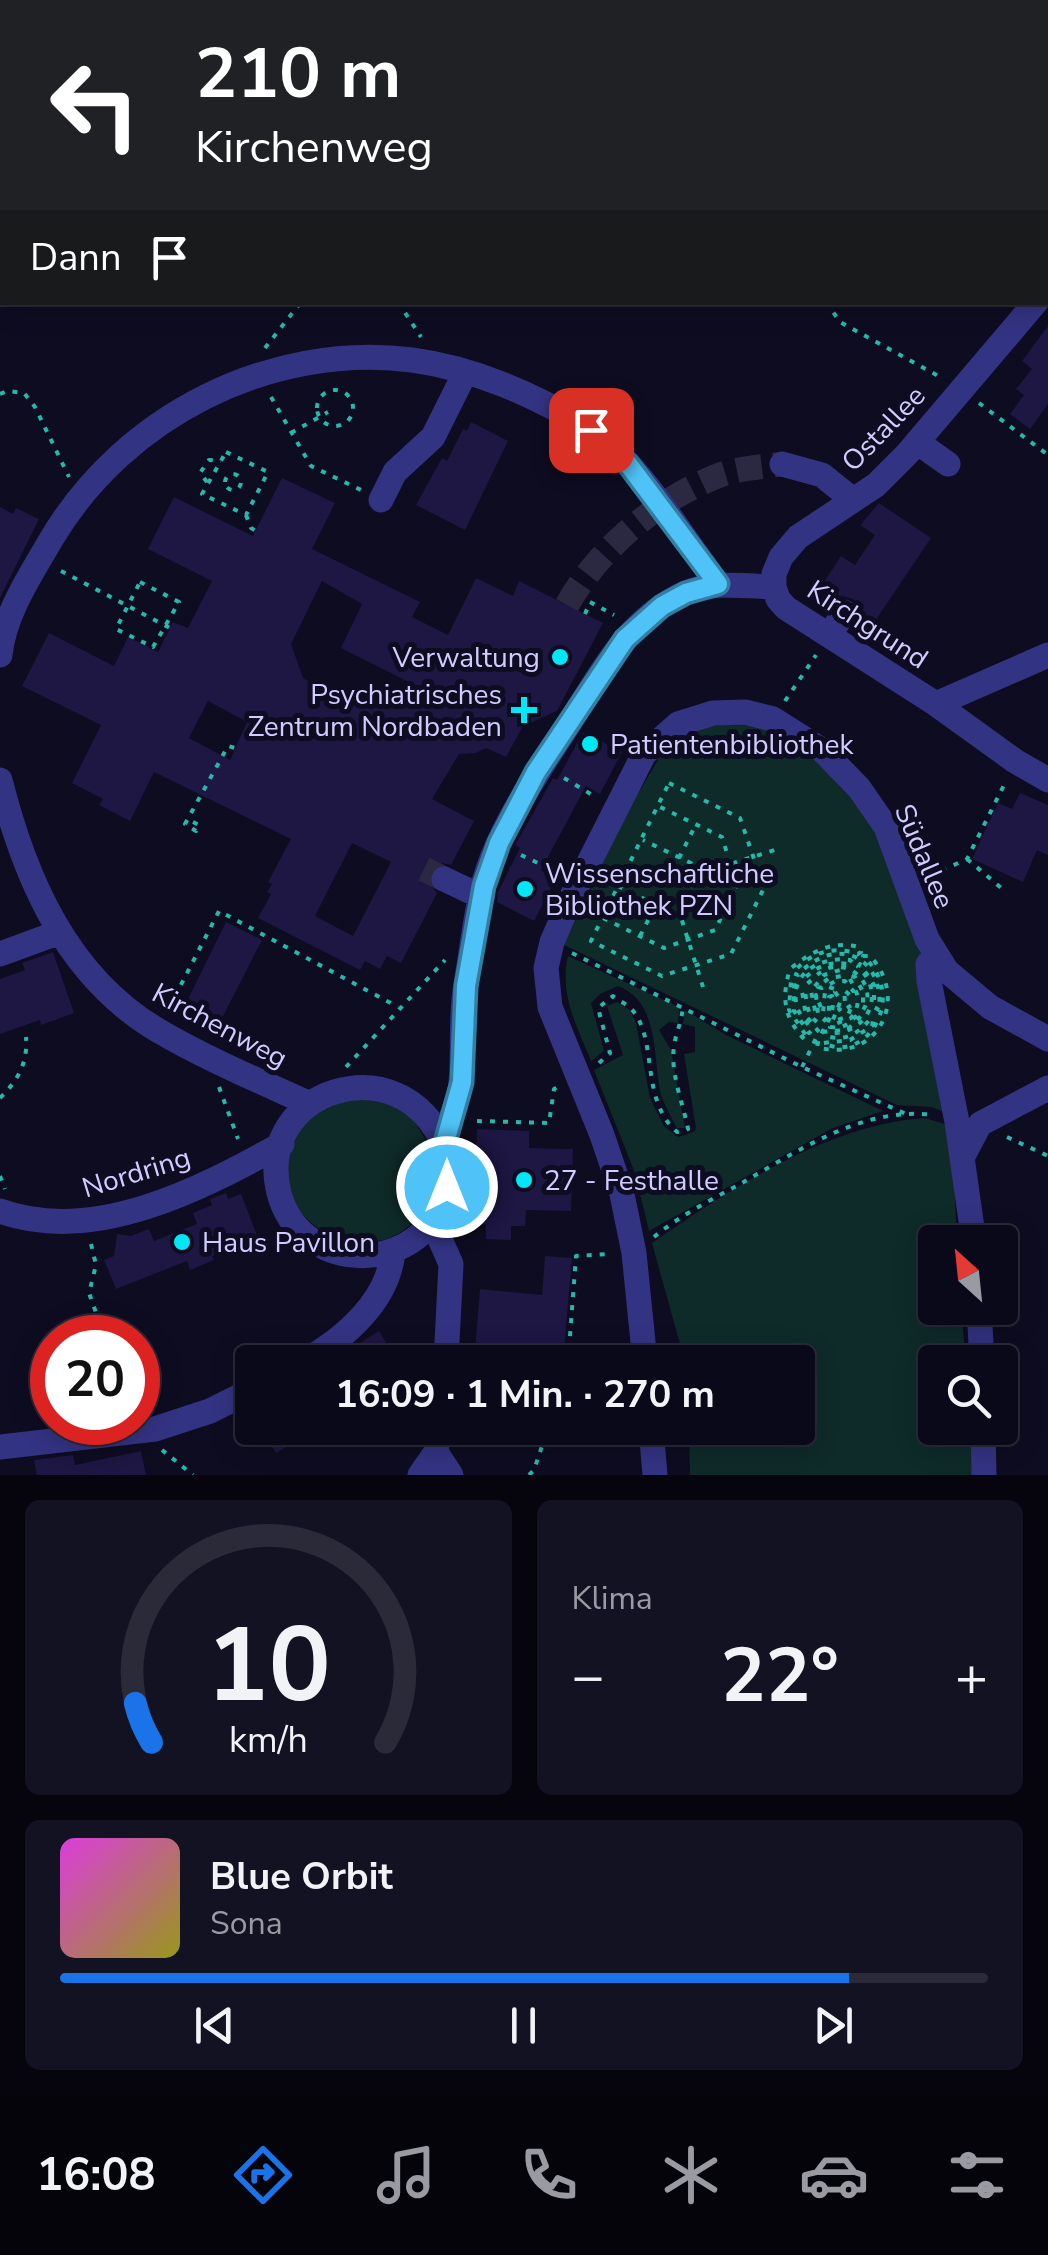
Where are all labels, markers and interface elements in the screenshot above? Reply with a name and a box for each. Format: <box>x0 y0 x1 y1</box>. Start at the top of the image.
text: 210 m <box>195 26 401 122</box>
icon: left <box>30 40 160 170</box>
text: Kirchenweg <box>195 117 433 178</box>
icon: arrive <box>142 230 197 285</box>
text: Dann <box>30 232 122 283</box>
street label: Ostallee <box>833 377 934 480</box>
pin <box>549 388 634 473</box>
icon: arrive <box>564 403 619 458</box>
street label: Kirchgrund <box>800 572 935 678</box>
place label: Verwaltung <box>392 639 540 677</box>
marker: Verwaltung <box>549 646 571 668</box>
place label: Psychiatrisches Zentrum Nordbaden <box>248 676 502 746</box>
marker: Psychiatrisches Zentrum Nordbaden <box>511 697 537 723</box>
place label: Patientenbibliothek <box>610 726 854 764</box>
marker: Patientenbibliothek <box>579 733 601 755</box>
street label: Südallee <box>885 798 963 915</box>
place label: Wissenschaftliche Bibliothek PZN <box>545 855 774 925</box>
marker: Wissenschaftliche Bibliothek PZN <box>514 878 536 900</box>
street label: Kirchenweg <box>145 974 294 1077</box>
position arrow <box>395 1135 499 1239</box>
street label: Nordring <box>78 1139 195 1207</box>
place label: 27 - Festhalle <box>544 1162 719 1200</box>
marker: 27 - Festhalle <box>513 1169 535 1191</box>
place label: Haus Pavillon <box>202 1224 375 1262</box>
north arrow <box>918 1225 1018 1325</box>
map controls <box>918 1225 1018 1445</box>
marker: Haus Pavillon <box>171 1231 193 1253</box>
speed limit sign: 20 <box>30 1315 160 1445</box>
button: search <box>918 1345 1018 1445</box>
text: 16:09 · 1 Min. · 270 m <box>335 1369 715 1420</box>
text: Klima <box>572 1577 653 1620</box>
text: 10 <box>206 1595 331 1737</box>
text: 22° <box>721 1625 839 1727</box>
text: − <box>572 1639 605 1714</box>
text: + <box>955 1639 988 1714</box>
text: km/h <box>229 1716 308 1765</box>
text: Blue Orbit <box>210 1851 393 1902</box>
text: Sona <box>210 1902 283 1945</box>
icon: previous <box>187 1998 242 2053</box>
icon: pause <box>496 1998 551 2053</box>
icon: next <box>806 1998 861 2053</box>
icon: directions <box>228 2140 298 2210</box>
icon: music <box>371 2140 441 2210</box>
icon: phone <box>514 2140 584 2210</box>
icon: climate <box>656 2140 726 2210</box>
icon: car <box>799 2140 869 2210</box>
icon: filters <box>942 2140 1012 2210</box>
text: 16:08 <box>36 2145 156 2206</box>

